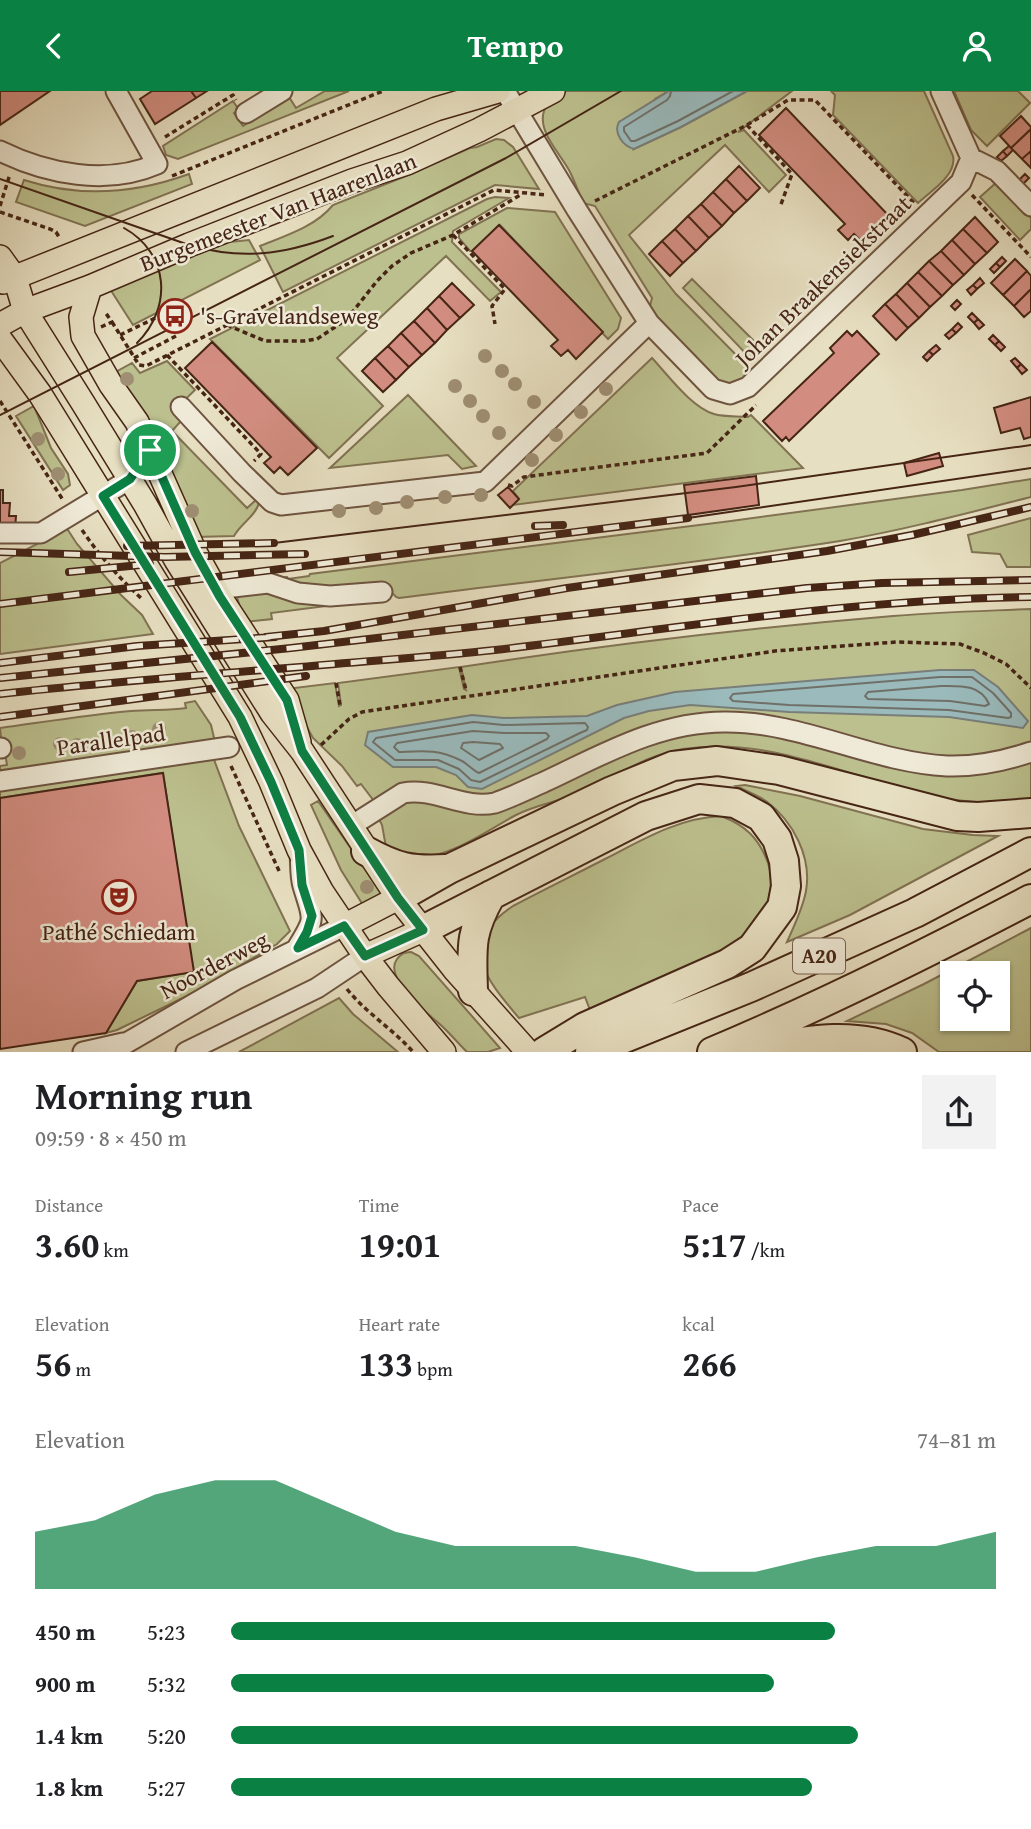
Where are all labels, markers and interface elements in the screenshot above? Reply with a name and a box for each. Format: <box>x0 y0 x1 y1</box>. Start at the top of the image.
text: Tempo <box>468 22 564 69</box>
icon: back <box>35 27 73 65</box>
icon: person <box>958 27 996 65</box>
street label: Burgemeester Van Haarenlaan <box>135 143 421 280</box>
street label: Johan Braakensiekstraat <box>725 187 918 376</box>
bus stop icon: 's-Gravelandseweg <box>156 297 194 335</box>
place label: 's-Gravelandseweg <box>200 299 379 332</box>
pin <box>120 420 180 480</box>
icon: arrive <box>131 431 169 469</box>
street label: Parallelpad <box>55 715 168 763</box>
theatre icon: Pathé Schiedam <box>100 878 138 916</box>
place label: Pathé Schiedam <box>42 915 196 948</box>
street label: Noorderweg <box>154 922 274 1007</box>
road number: A20 <box>793 939 845 973</box>
map controls <box>940 961 1010 1031</box>
button: locate <box>940 961 1010 1031</box>
text: Morning run <box>35 1067 252 1123</box>
button: share <box>922 1075 996 1149</box>
text: 09:59 · 8 × 450 m <box>35 1121 187 1154</box>
text: Distance <box>35 1191 103 1219</box>
text: Time <box>359 1191 399 1219</box>
text: Pace <box>682 1191 719 1219</box>
text: 3.60 <box>35 1219 99 1270</box>
text: 19:01 <box>359 1219 441 1270</box>
text: 5:17 <box>682 1219 747 1270</box>
text: km <box>99 1236 129 1264</box>
text: /km <box>747 1236 785 1264</box>
text: Elevation <box>35 1310 109 1338</box>
text: Heart rate <box>359 1310 440 1338</box>
text: kcal <box>682 1310 715 1338</box>
text: 56 <box>35 1338 71 1389</box>
text: 133 <box>359 1338 413 1389</box>
text: 266 <box>682 1338 737 1389</box>
text: m <box>71 1355 91 1383</box>
text: bpm <box>413 1355 453 1383</box>
text: Elevation <box>35 1423 125 1456</box>
text: 74–81 m <box>917 1423 996 1456</box>
text: 450 m <box>35 1615 96 1648</box>
text: 5:23 <box>147 1615 186 1648</box>
text: 900 m <box>35 1667 96 1700</box>
text: 5:32 <box>147 1667 186 1700</box>
text: 1.4 km <box>35 1719 103 1752</box>
text: 5:20 <box>147 1719 186 1752</box>
text: 1.8 km <box>35 1771 103 1804</box>
text: 5:27 <box>147 1771 186 1804</box>

